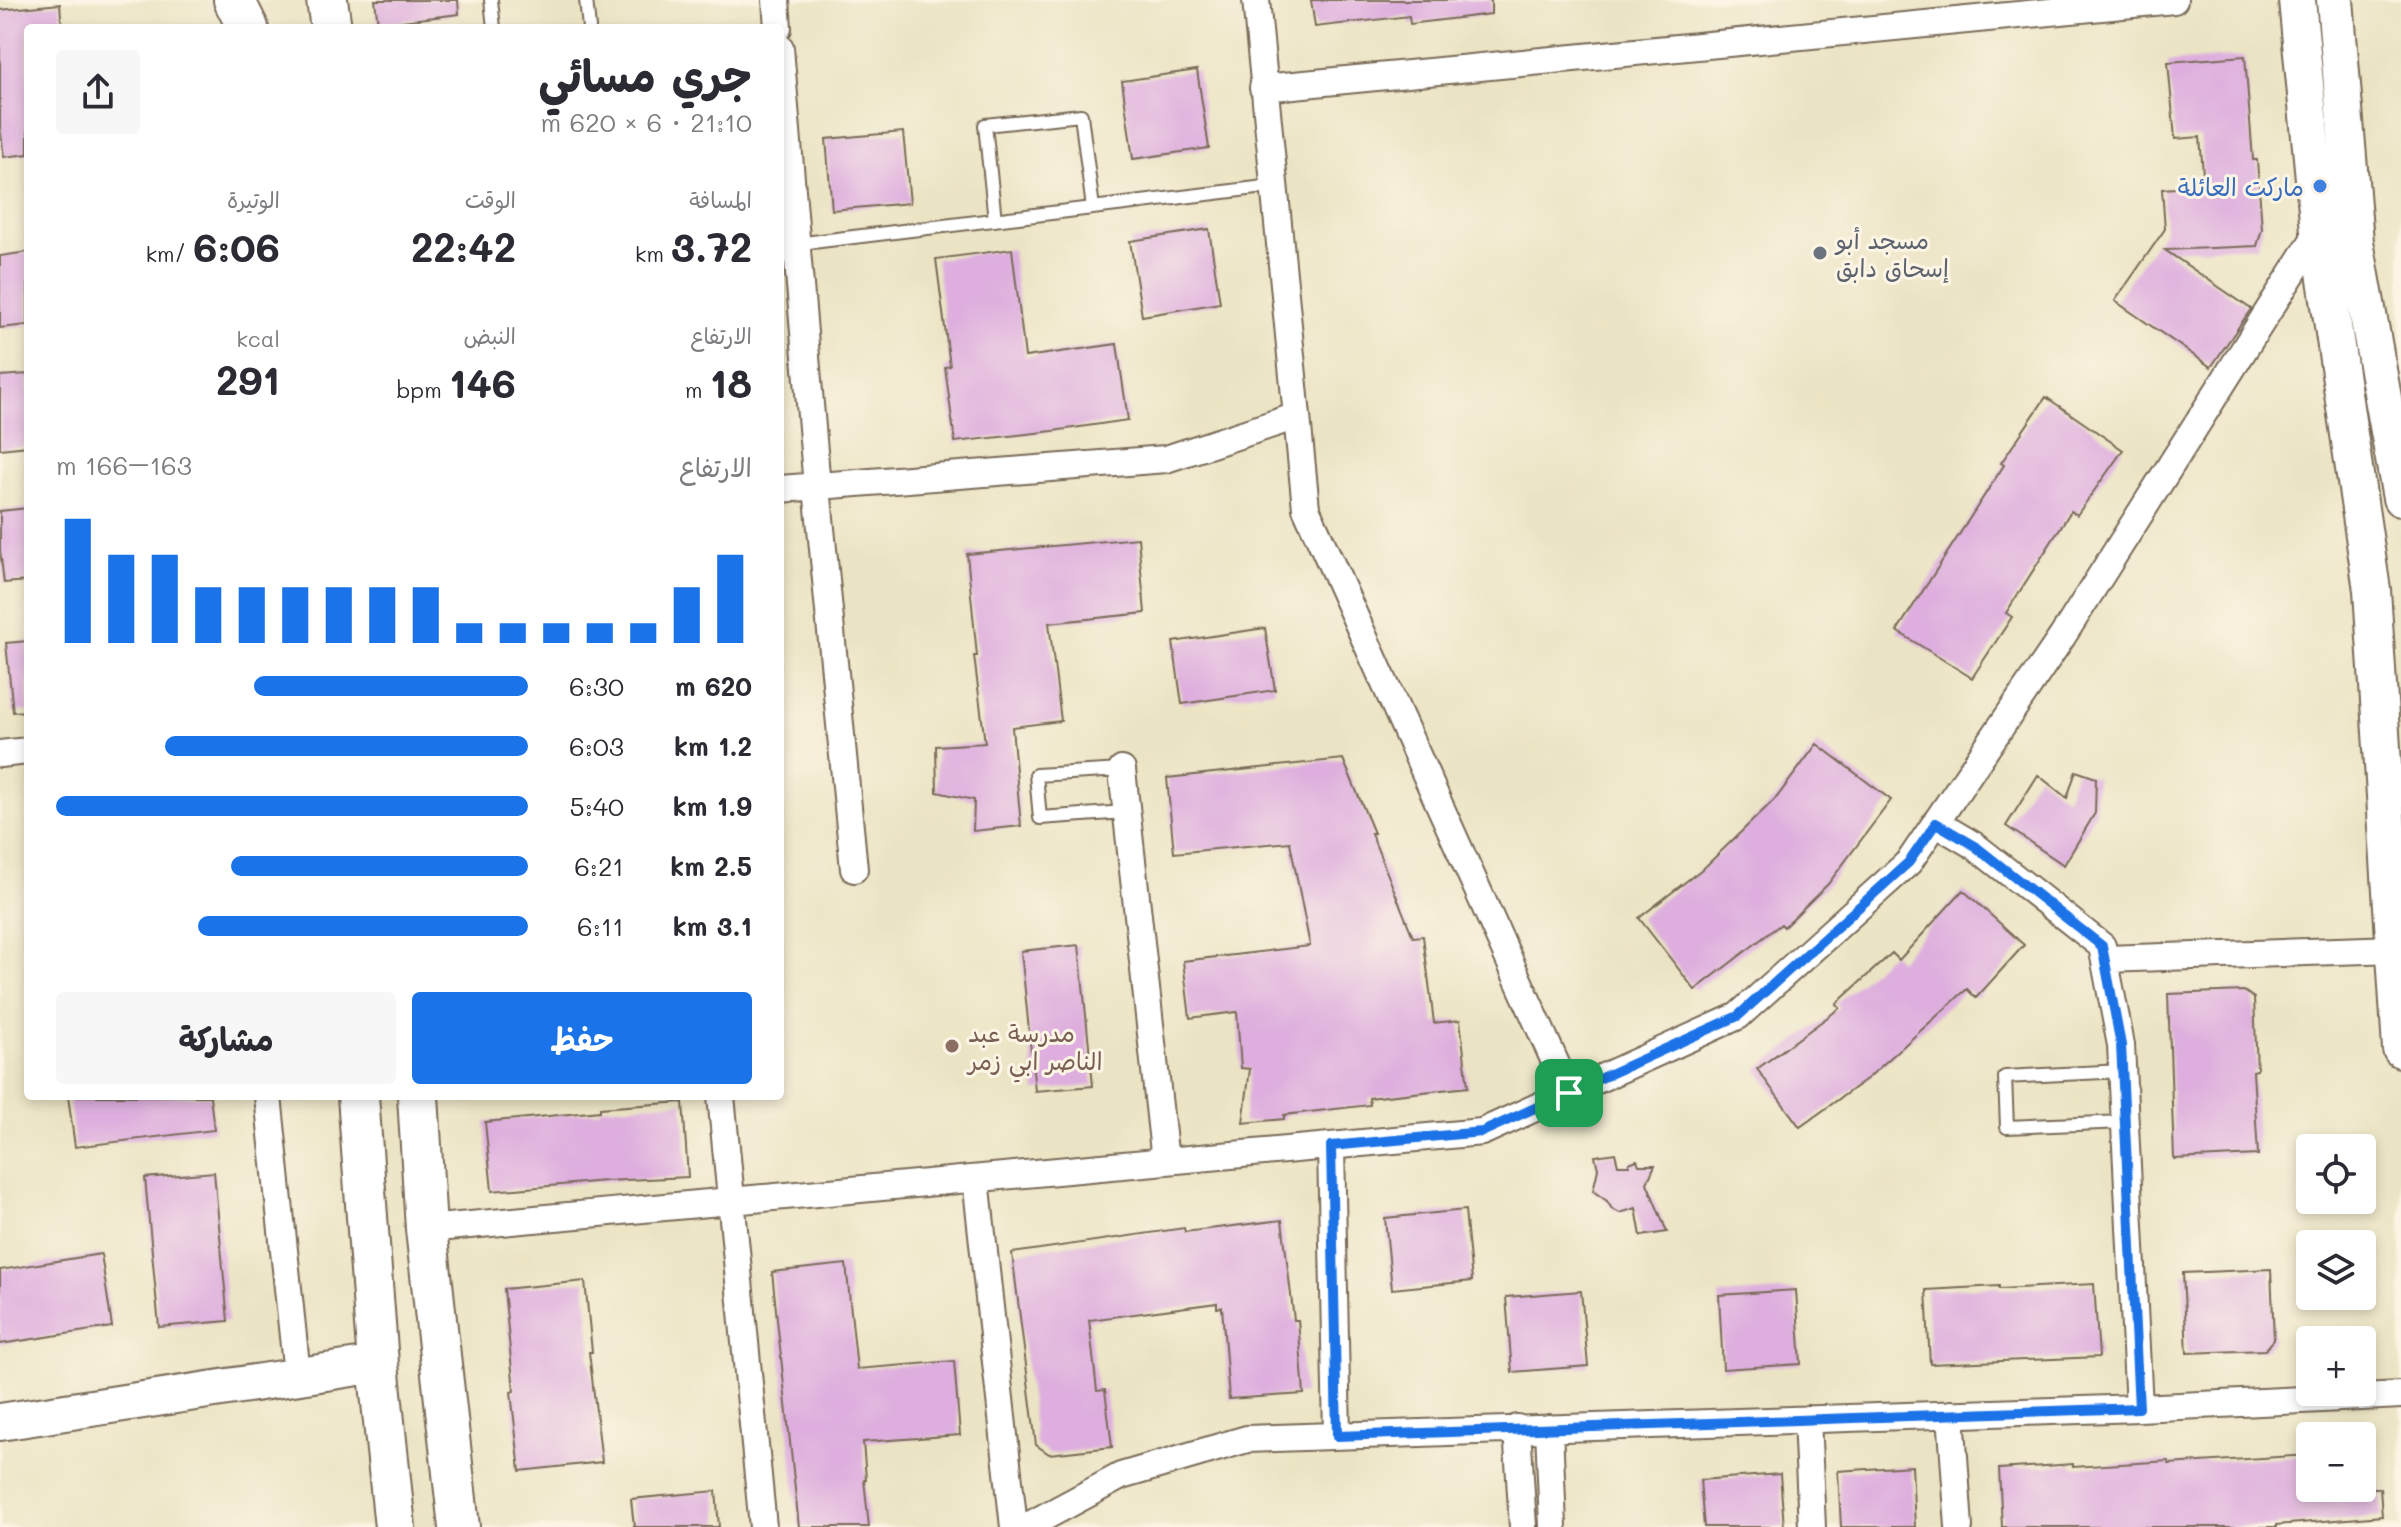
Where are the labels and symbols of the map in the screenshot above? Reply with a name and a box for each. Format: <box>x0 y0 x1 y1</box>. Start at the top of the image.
place label: ماركت العائلة <box>2178 171 2304 202</box>
marker: ماركت العائلة <box>2311 177 2329 195</box>
place label: مسجد أبو إسحاق دابق <box>1834 224 1949 284</box>
marker: مسجد أبو إسحاق دابق <box>1811 244 1829 262</box>
place label: مدرسة عبد الناصر ابي زمر <box>966 1017 1102 1083</box>
marker: مدرسة عبد الناصر ابي زمر <box>943 1037 961 1055</box>
pin <box>1535 1059 1603 1127</box>

